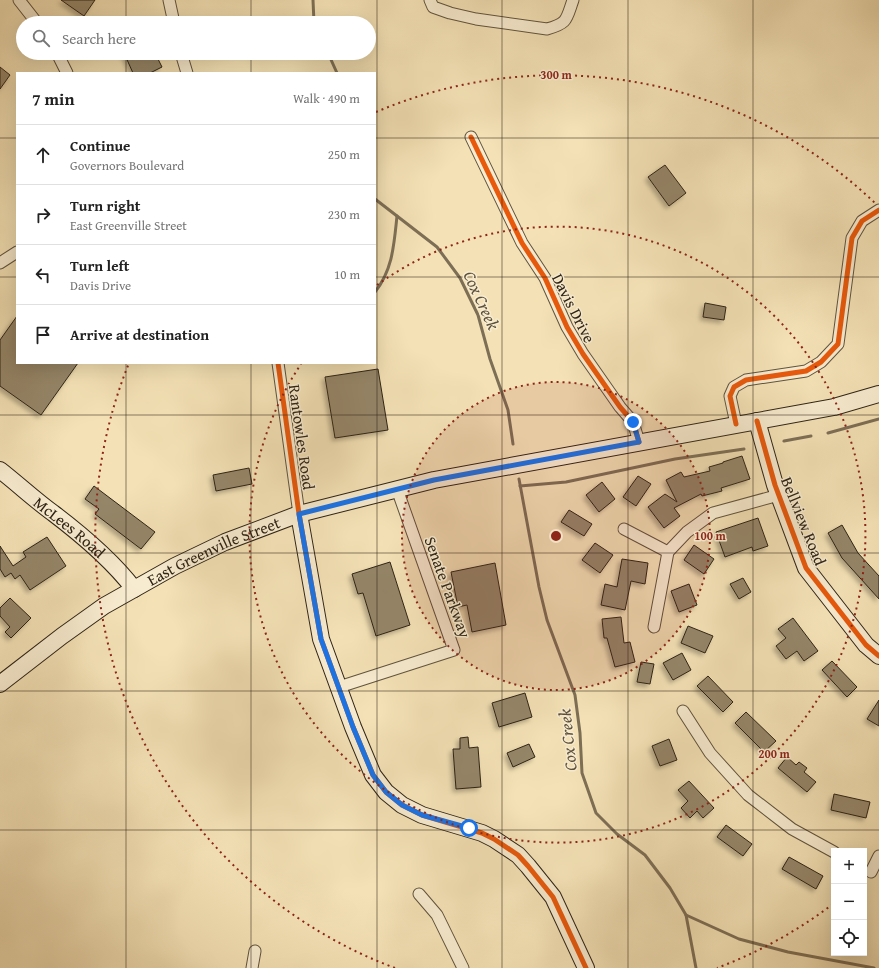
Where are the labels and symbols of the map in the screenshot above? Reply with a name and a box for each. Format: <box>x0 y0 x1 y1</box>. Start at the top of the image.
text: 300 m <box>540 66 573 83</box>
water label: Cox Creek <box>458 266 507 334</box>
street label: Davis Drive <box>546 269 602 347</box>
street label: Rantowles Road <box>283 383 321 492</box>
route end <box>624 413 642 431</box>
street label: Bellview Road <box>775 473 833 569</box>
street label: McLees Road <box>29 490 111 564</box>
street label: East Greenville Street <box>143 510 284 591</box>
text: 100 m <box>694 527 727 544</box>
centre of rings <box>549 529 563 543</box>
street label: Senate Parkway <box>419 533 477 641</box>
water label: Cox Creek <box>551 707 583 772</box>
text: 200 m <box>758 745 791 762</box>
route start <box>460 819 478 837</box>

